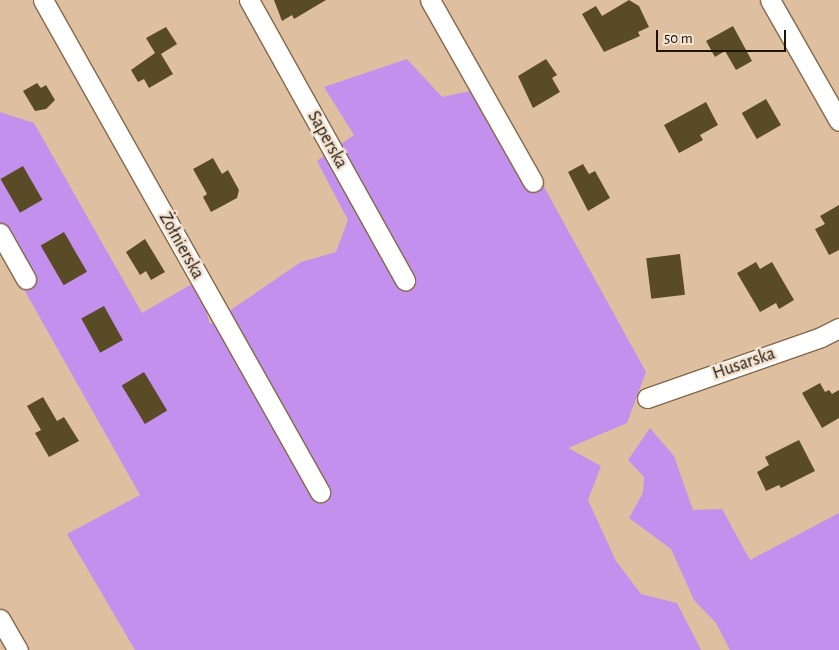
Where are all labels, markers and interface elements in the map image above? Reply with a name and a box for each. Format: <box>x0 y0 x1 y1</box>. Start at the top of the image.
scale bar <box>659 20 789 52</box>
text: 50 m <box>664 31 693 46</box>
street label: Saperska <box>302 107 352 173</box>
street label: Żołnierska <box>154 209 208 283</box>
street label: Husarska <box>710 343 778 385</box>

